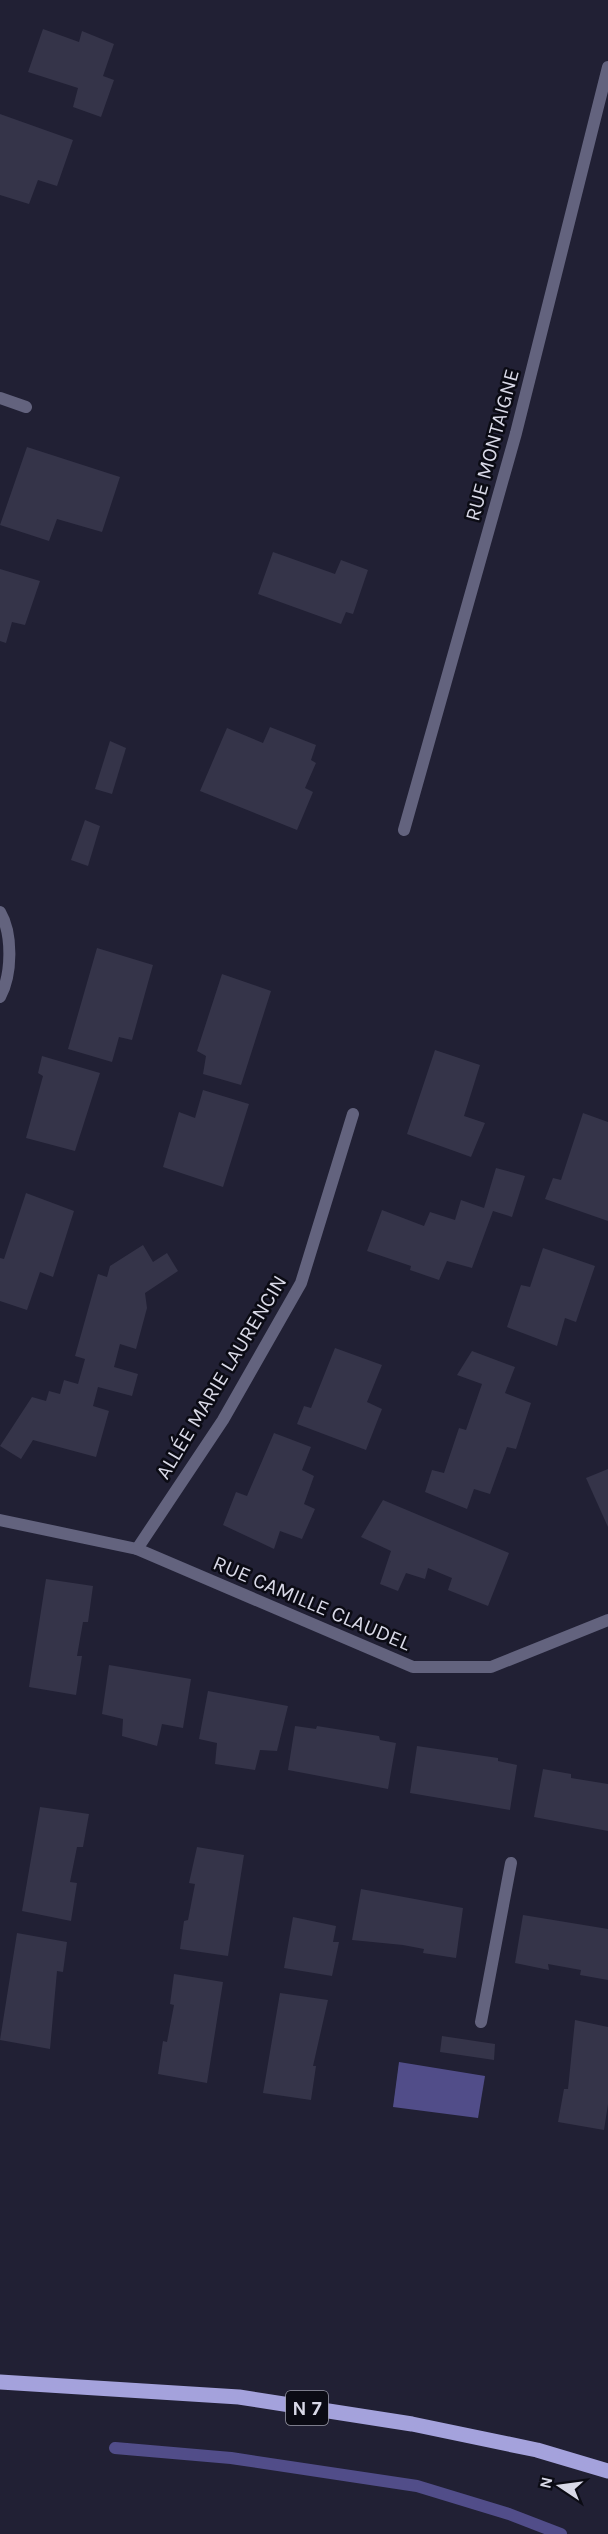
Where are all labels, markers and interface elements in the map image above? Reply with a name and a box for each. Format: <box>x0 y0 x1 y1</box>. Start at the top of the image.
street label: RUE MONTAIGNE <box>460 366 524 524</box>
street label: ALLÉE MARIE LAURENCIN <box>151 1271 291 1483</box>
street label: RUE CAMILLE CLAUDEL <box>210 1550 415 1656</box>
road number: N 7 <box>286 2391 328 2425</box>
north arrow <box>530 2456 590 2516</box>
text: N <box>535 2475 556 2490</box>

